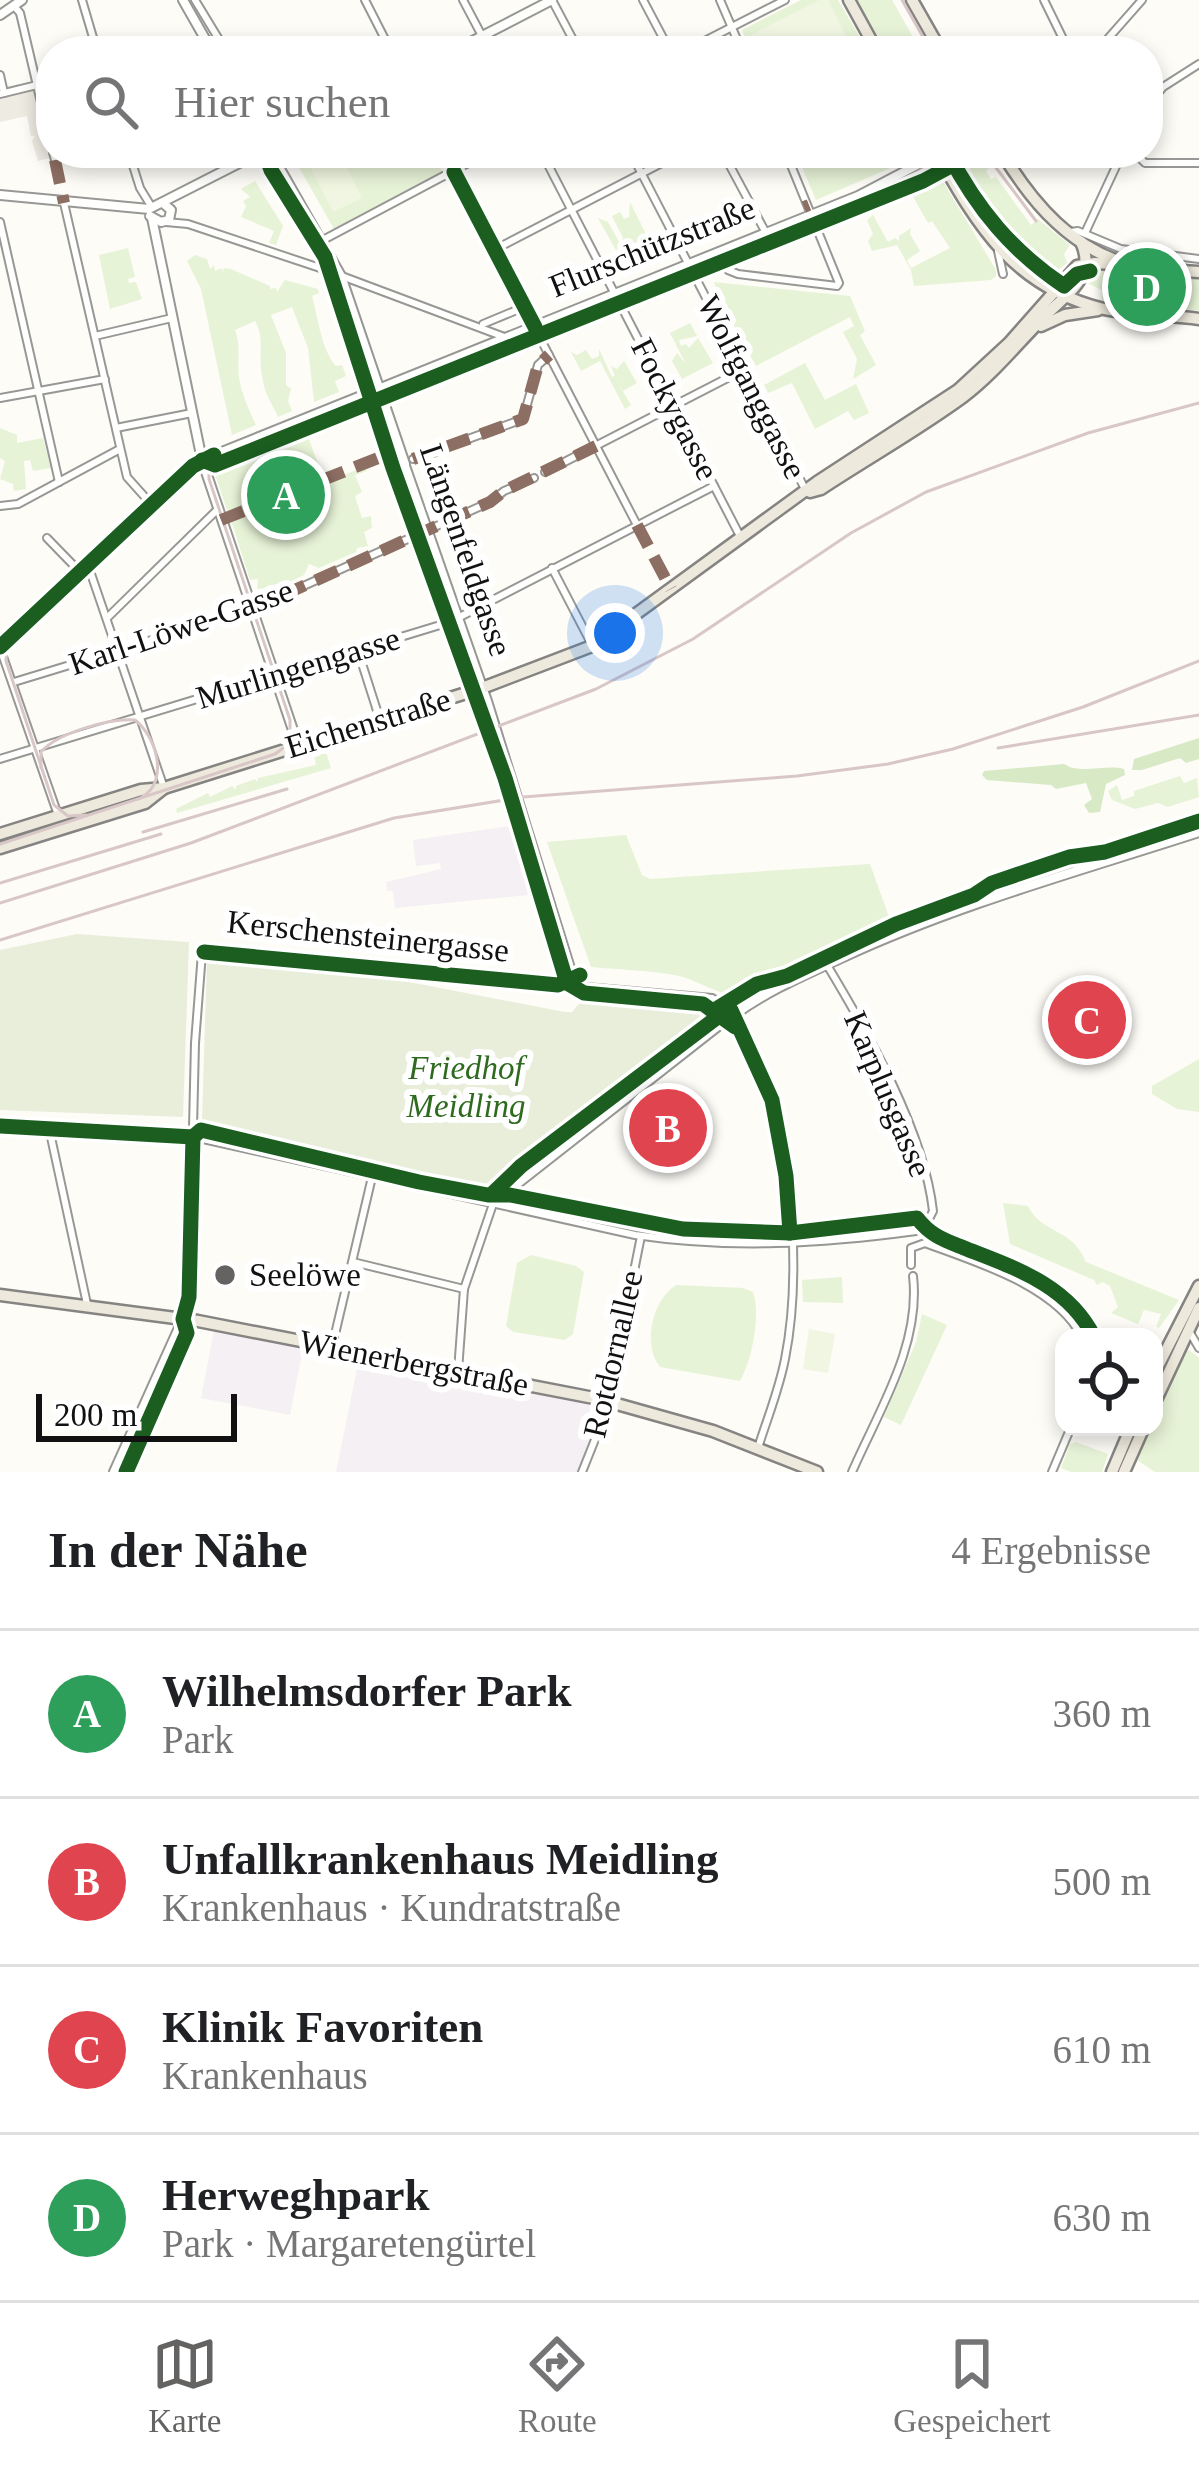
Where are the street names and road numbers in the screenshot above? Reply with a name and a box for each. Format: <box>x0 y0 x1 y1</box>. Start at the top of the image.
street label: Flurschützstraße <box>544 189 760 305</box>
street label: Wolfganggasse <box>690 289 814 485</box>
street label: Fockygasse <box>624 332 726 486</box>
street label: Längenfeldgasse <box>413 439 519 661</box>
street label: Karl-Löwe-Gasse <box>64 572 298 682</box>
street label: Murlingengasse <box>192 620 404 716</box>
street label: Eichenstraße <box>281 681 455 765</box>
street label: Kerschensteinergasse <box>225 903 511 969</box>
street label: Karplusgasse <box>837 1006 939 1182</box>
street label: Rotdornallee <box>576 1267 650 1441</box>
street label: Wienerbergstraße <box>296 1323 532 1403</box>

